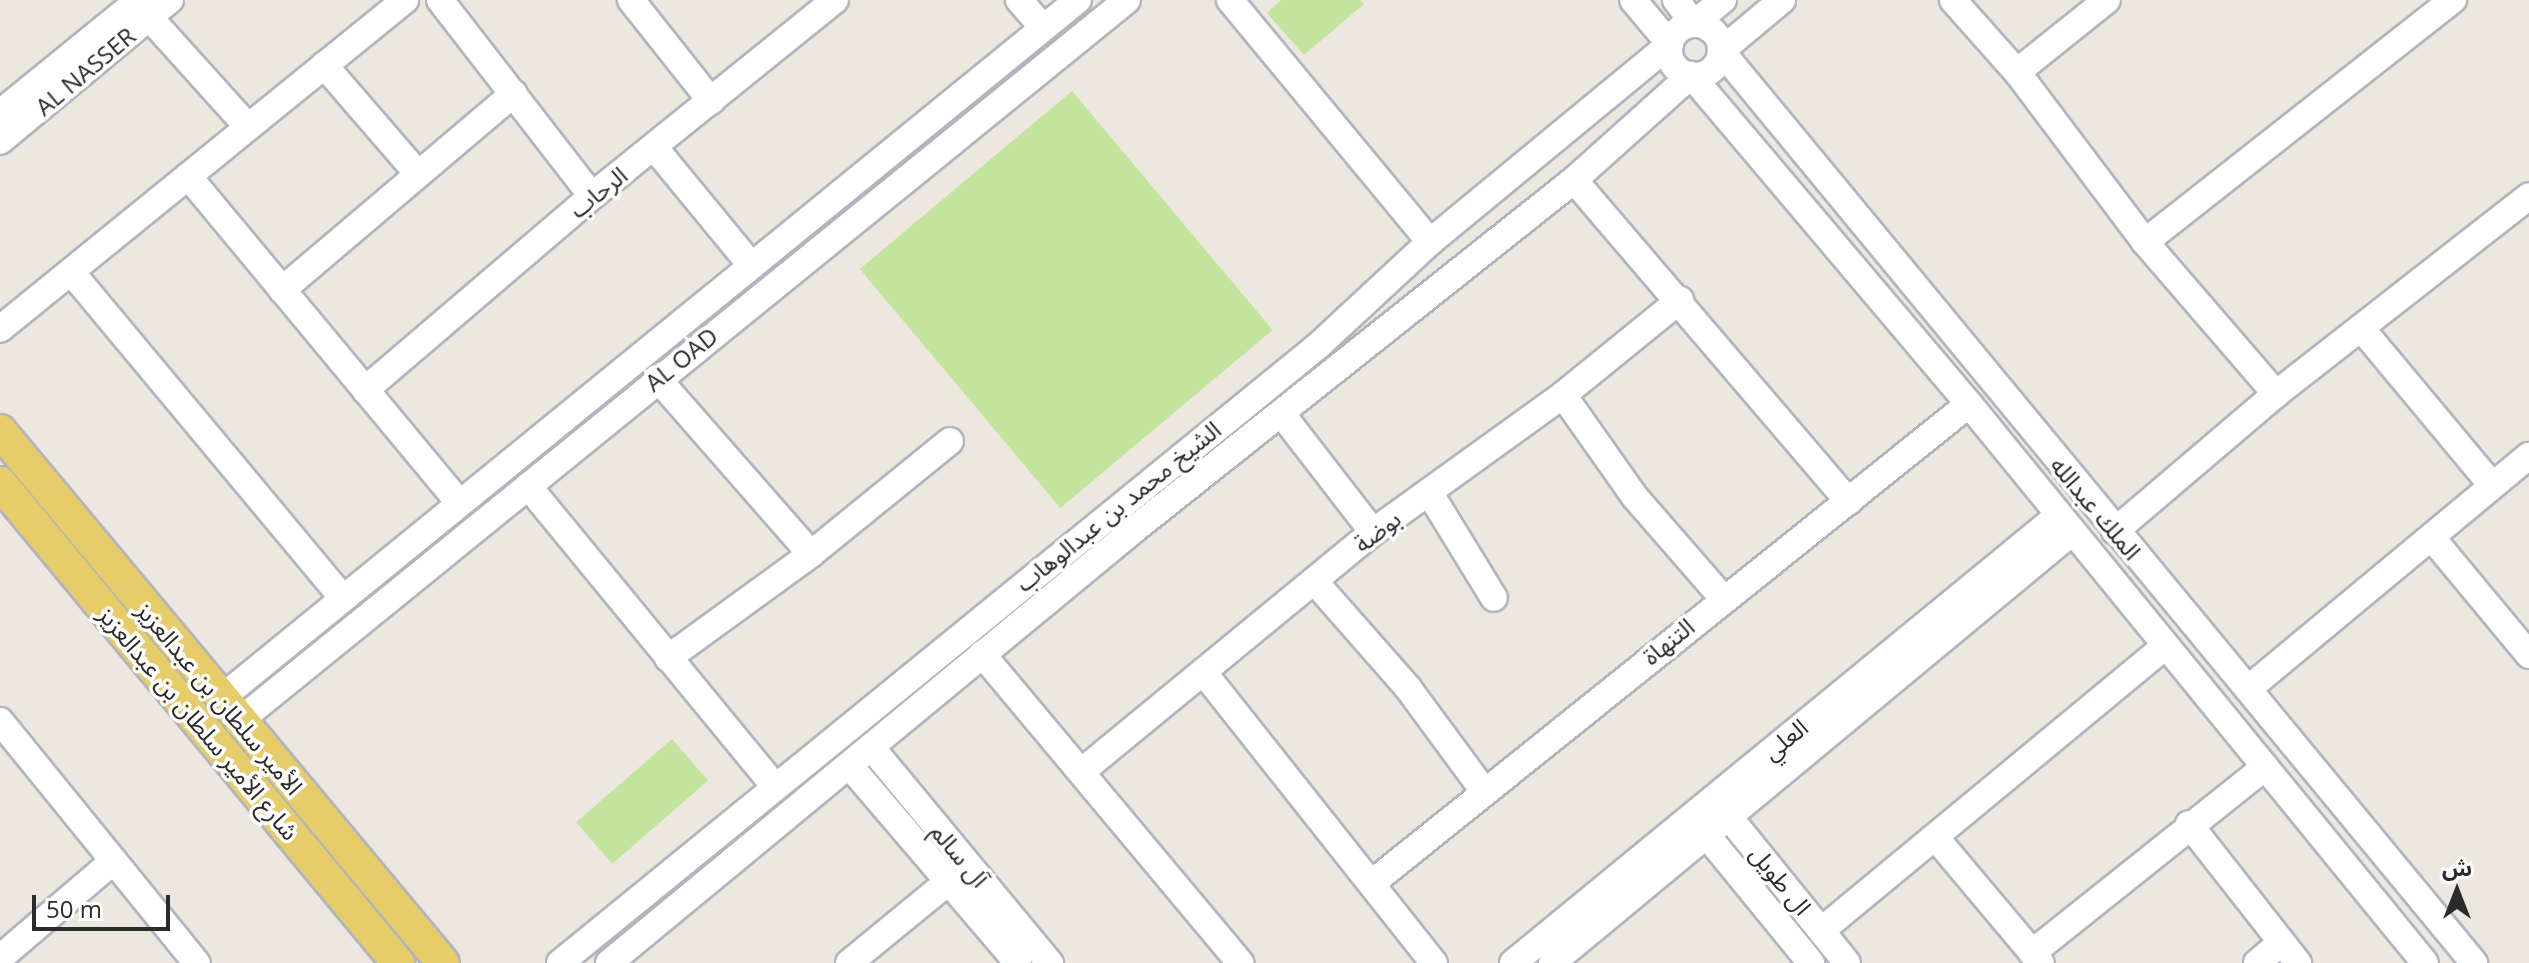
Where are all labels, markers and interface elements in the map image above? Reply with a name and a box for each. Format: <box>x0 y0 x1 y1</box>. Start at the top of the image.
street label: AL NASSER <box>29 21 141 121</box>
street label: الرحاب <box>564 160 632 224</box>
street label: AL OAD <box>639 321 723 397</box>
street label: الشيخ محمد بن عبدالوهاب <box>1010 415 1226 597</box>
street label: الملك عبدالله <box>2045 451 2147 565</box>
street label: بوضة <box>1348 504 1406 558</box>
street label: الأمير سلطان بن عبدالعزيز <box>131 596 309 800</box>
street label: شارع الأمير سلطان بن عبدالعزيز <box>93 600 305 846</box>
street label: التنهاة <box>1636 612 1700 670</box>
street label: العلي <box>1757 712 1813 766</box>
street label: آل سالم <box>925 817 995 893</box>
street label: ال طويل <box>1744 840 1818 920</box>
north arrow <box>2417 851 2497 931</box>
text: ش <box>2442 852 2472 882</box>
scale bar <box>36 879 174 929</box>
text: 50 m <box>46 892 102 925</box>

